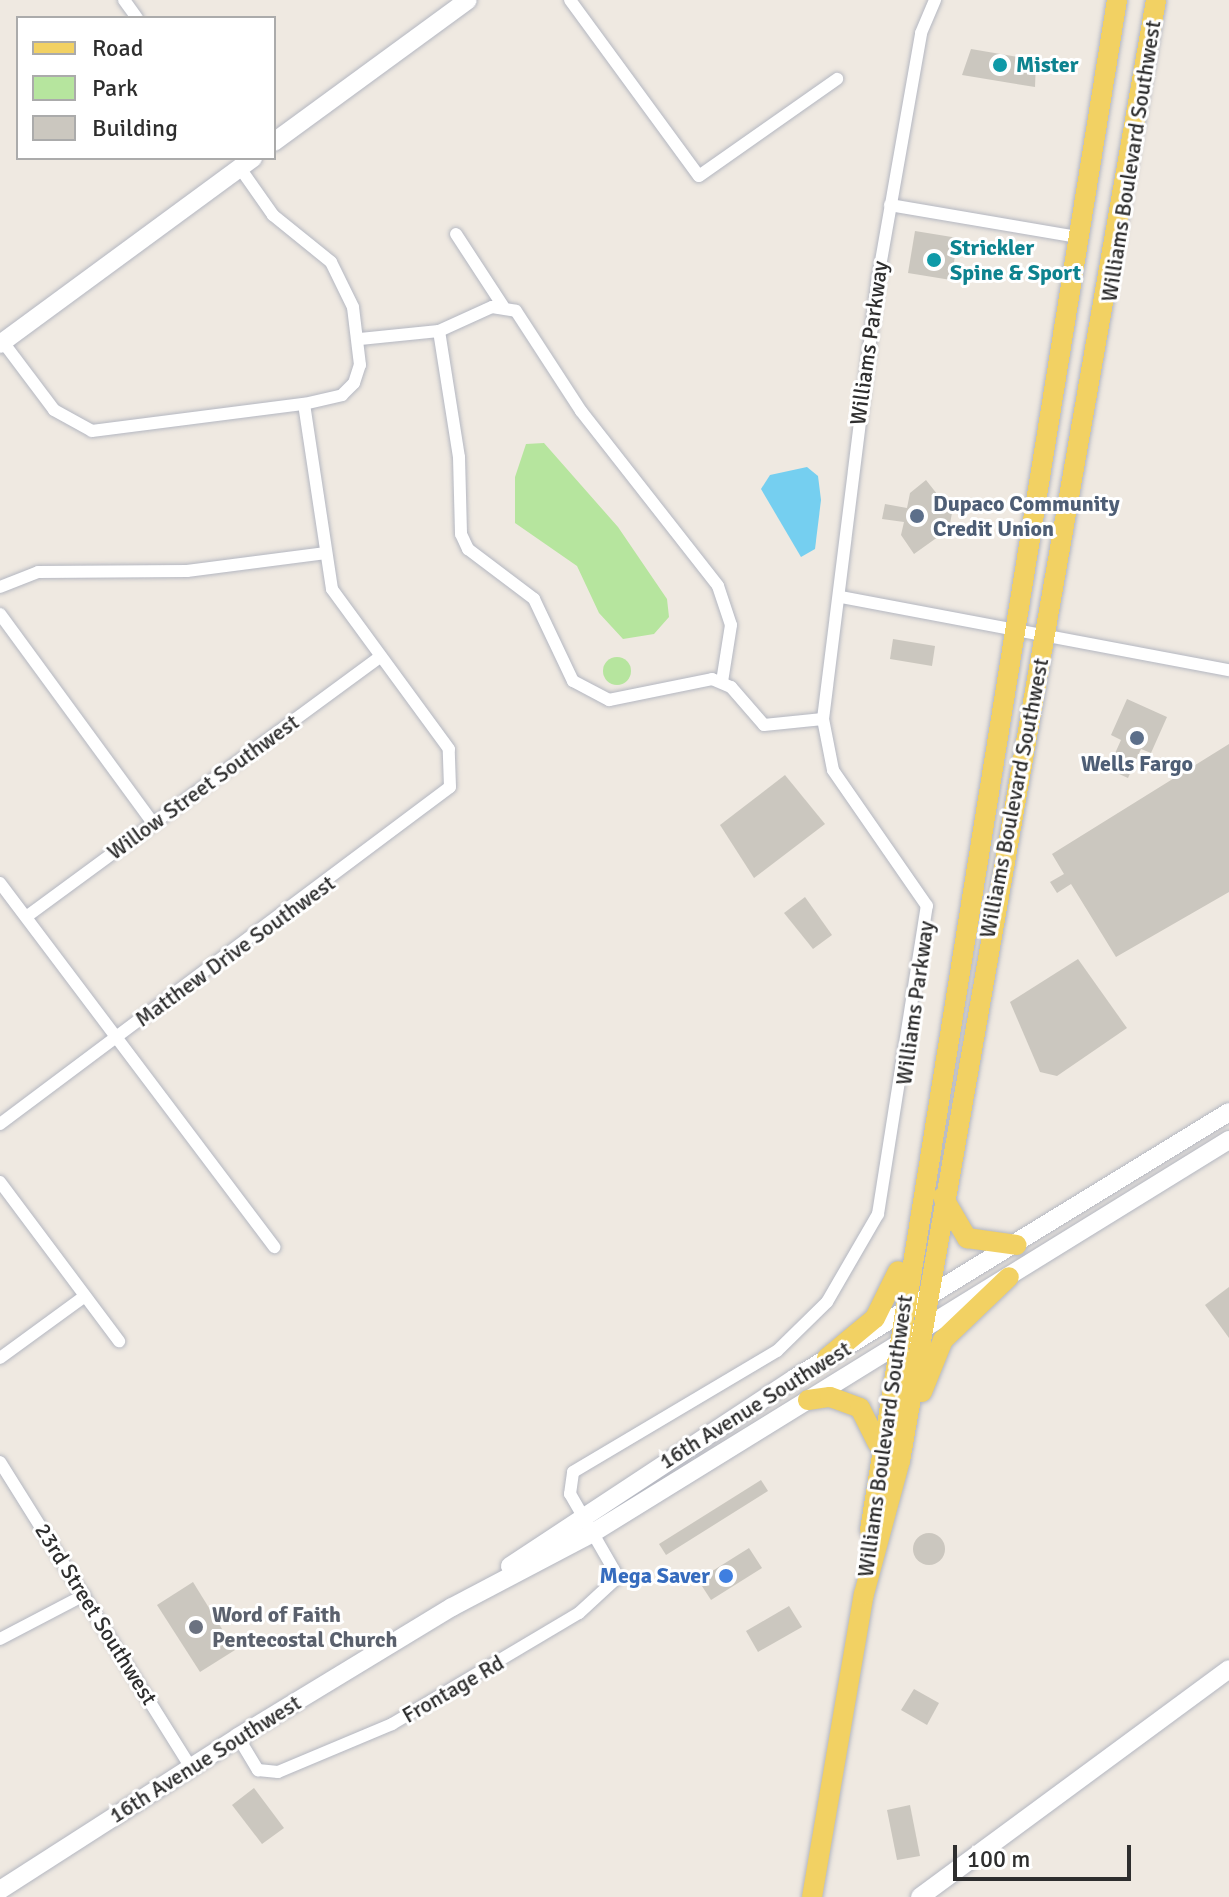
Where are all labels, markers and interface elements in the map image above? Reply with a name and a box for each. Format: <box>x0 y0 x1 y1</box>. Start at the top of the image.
legend <box>16 16 276 160</box>
street label: Williams Boulevard Southwest <box>1096 18 1166 304</box>
text: Road <box>92 33 143 63</box>
place label: Mister <box>1016 52 1078 78</box>
marker: Mister <box>991 56 1009 74</box>
text: Park <box>92 73 138 103</box>
text: Building <box>92 113 178 143</box>
place label: Strickler Spine & Sport <box>950 234 1081 286</box>
marker: Strickler Spine & Sport <box>925 251 943 269</box>
street label: Williams Parkway <box>844 259 894 427</box>
place label: Dupaco Community Credit Union <box>933 490 1120 542</box>
marker: Dupaco Community Credit Union <box>908 507 926 525</box>
street label: Williams Boulevard Southwest <box>974 656 1054 940</box>
street label: Willow Street Southwest <box>102 709 304 865</box>
marker: Wells Fargo <box>1128 729 1146 747</box>
place label: Wells Fargo <box>1081 751 1193 777</box>
street label: Matthew Drive Southwest <box>130 870 340 1032</box>
street label: Williams Parkway <box>890 919 940 1087</box>
street label: Williams Boulevard Southwest <box>852 1293 918 1579</box>
street label: 16th Avenue Southwest <box>654 1335 856 1475</box>
street label: 23rd Street Southwest <box>29 1518 163 1710</box>
place label: Mega Saver <box>600 1563 710 1589</box>
marker: Mega Saver <box>717 1567 735 1585</box>
place label: Word of Faith Pentecostal Church <box>212 1601 397 1652</box>
marker: Word of Faith Pentecostal Church <box>187 1618 205 1636</box>
street label: Frontage Rd <box>398 1649 508 1729</box>
street label: 16th Avenue Southwest <box>104 1689 306 1829</box>
scale bar <box>957 1829 1135 1879</box>
text: 100 m <box>967 1844 1030 1874</box>

